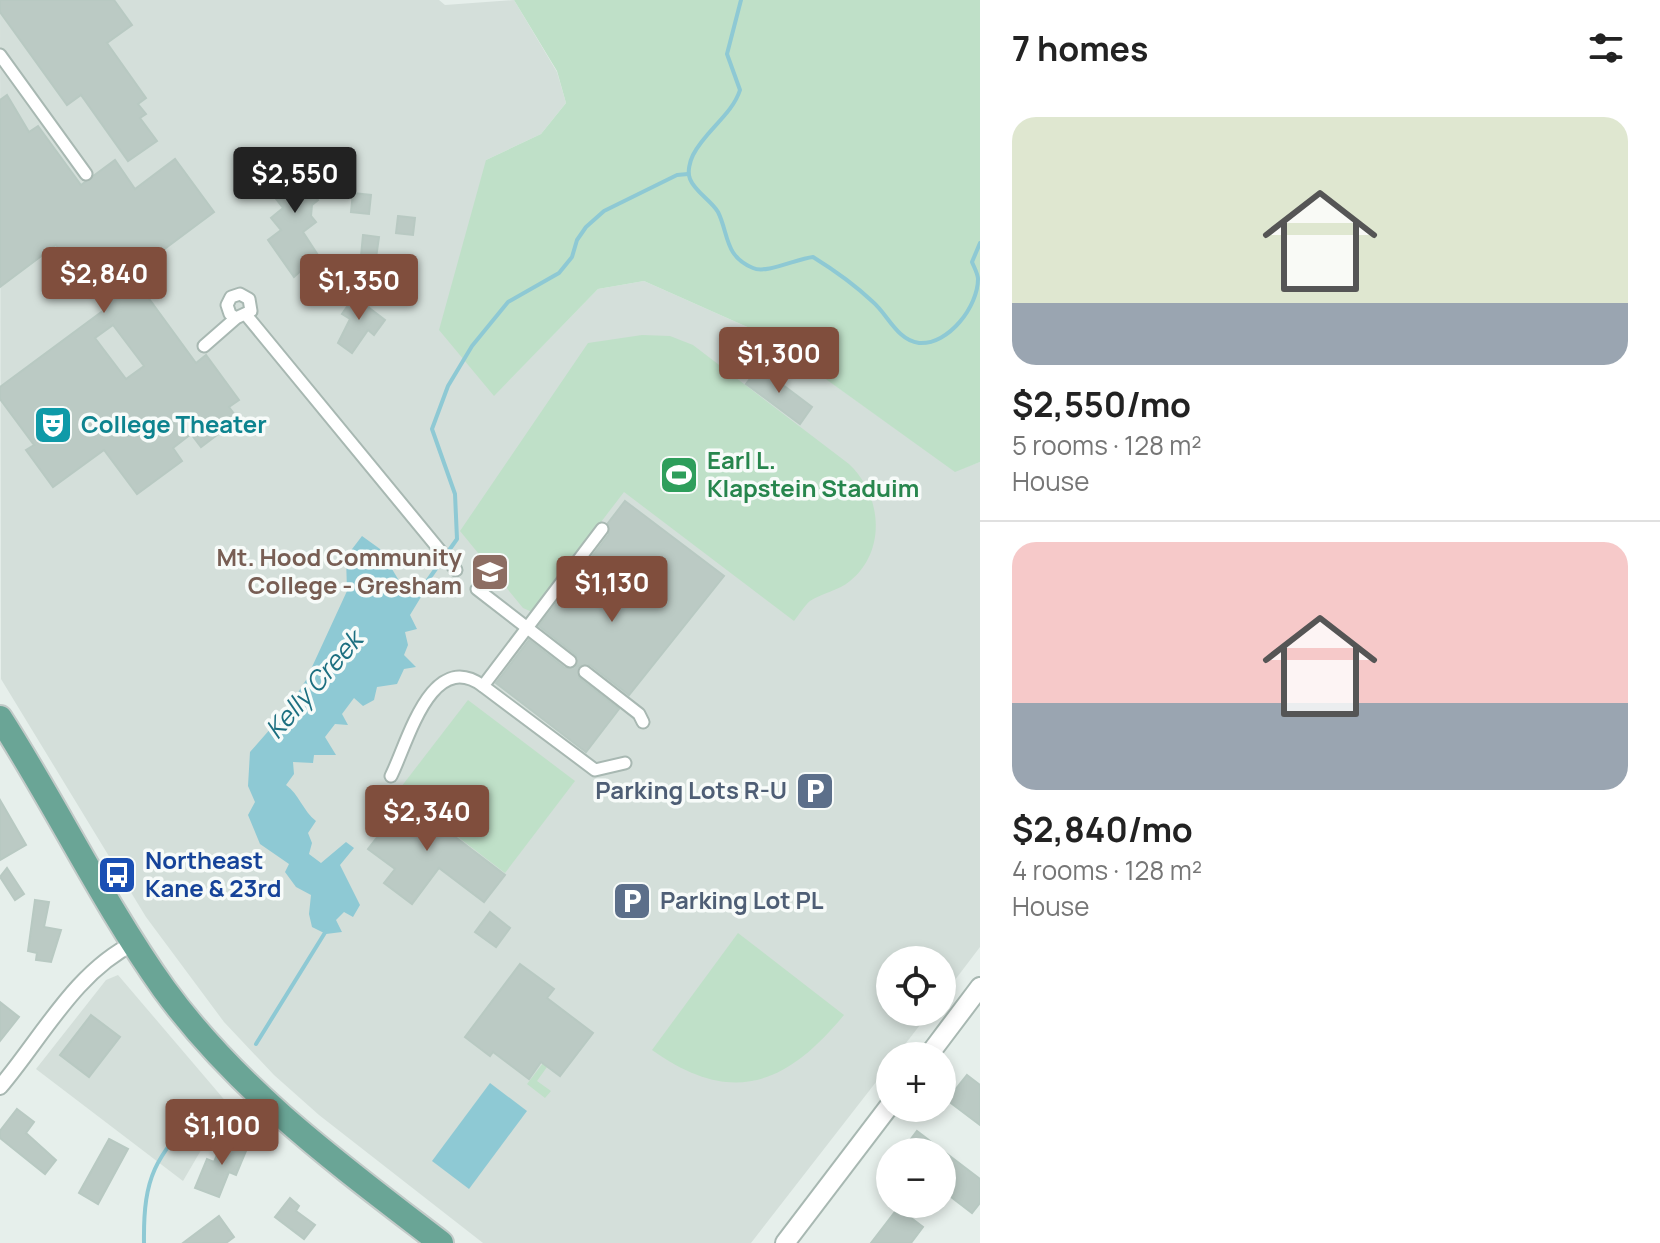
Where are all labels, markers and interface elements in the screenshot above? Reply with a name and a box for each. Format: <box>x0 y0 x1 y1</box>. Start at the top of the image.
text: 7 homes <box>1012 25 1148 71</box>
icon: filters <box>1584 26 1628 70</box>
pin: $2,550 <box>230 147 360 215</box>
text: $2,550 <box>251 155 339 191</box>
icon: home <box>1248 169 1392 313</box>
pin: $2,840 <box>39 247 169 315</box>
pin: $1,350 <box>294 254 424 322</box>
text: $2,840 <box>60 255 148 291</box>
text: $1,350 <box>318 262 400 298</box>
pin: $1,300 <box>714 327 844 395</box>
text: $1,300 <box>737 335 821 371</box>
text: $2,550/mo <box>1012 381 1191 427</box>
theatre icon: College Theater <box>32 404 74 446</box>
place label: College Theater <box>81 407 267 440</box>
text: 5 rooms · 128 m² <box>1012 427 1202 463</box>
place label: Earl L. Klapstein Staduim <box>707 443 919 504</box>
sports icon: Earl L. Klapstein Staduim <box>658 454 700 496</box>
text: House <box>1012 463 1089 499</box>
place label: Mt. Hood Community College - Gresham <box>216 540 463 601</box>
school or university icon: Mt. Hood Community College - Gresham <box>469 551 511 593</box>
pin: $1,130 <box>547 556 677 624</box>
text: $1,130 <box>574 564 650 600</box>
icon: home <box>1248 594 1392 738</box>
water label: Kelly Creek <box>256 620 373 746</box>
parking icon: Parking Lots R-U <box>794 770 836 812</box>
place label: Parking Lots R-U <box>595 773 787 806</box>
pin: $2,340 <box>362 785 492 853</box>
text: $2,340 <box>383 793 471 829</box>
text: $2,840/mo <box>1012 806 1193 852</box>
place label: Northeast Kane & 23rd <box>145 843 282 904</box>
text: 4 rooms · 128 m² <box>1012 852 1202 888</box>
bus stop icon: Northeast Kane & 23rd <box>96 854 138 896</box>
parking icon: Parking Lot PL <box>611 880 653 922</box>
place label: Parking Lot PL <box>660 883 824 916</box>
text: House <box>1012 888 1089 924</box>
map controls <box>876 946 956 1218</box>
button: locate <box>876 946 956 1026</box>
button: + <box>876 1042 956 1122</box>
pin: $1,100 <box>157 1099 287 1167</box>
text: $1,100 <box>183 1107 261 1143</box>
button: − <box>876 1138 956 1218</box>

